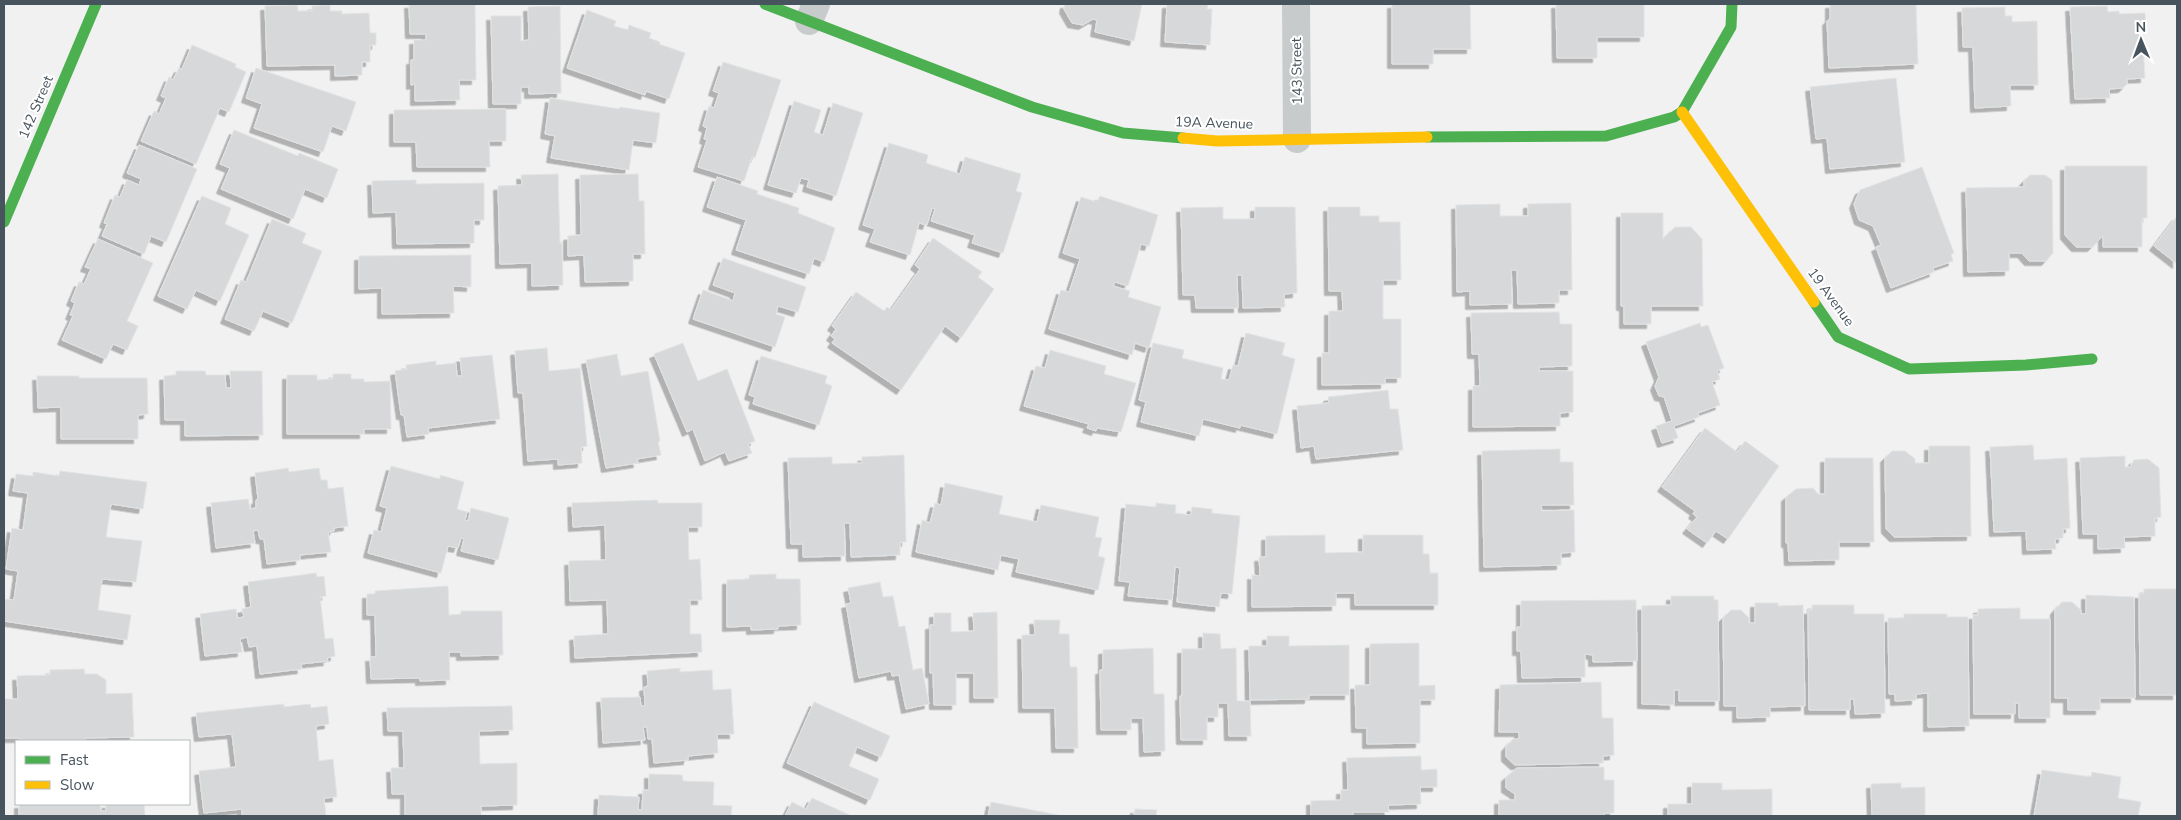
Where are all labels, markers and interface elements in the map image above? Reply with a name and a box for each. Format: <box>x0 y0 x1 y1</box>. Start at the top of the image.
north arrow <box>2116 15 2166 65</box>
text: N <box>2135 18 2146 37</box>
street label: 143 Street <box>1287 37 1307 105</box>
street label: 142 Street <box>14 72 58 142</box>
street label: 19A Avenue <box>1175 112 1253 134</box>
street label: 19 Avenue <box>1803 264 1859 330</box>
legend <box>15 740 190 805</box>
text: Fast <box>60 750 89 770</box>
text: Slow <box>60 775 95 795</box>

